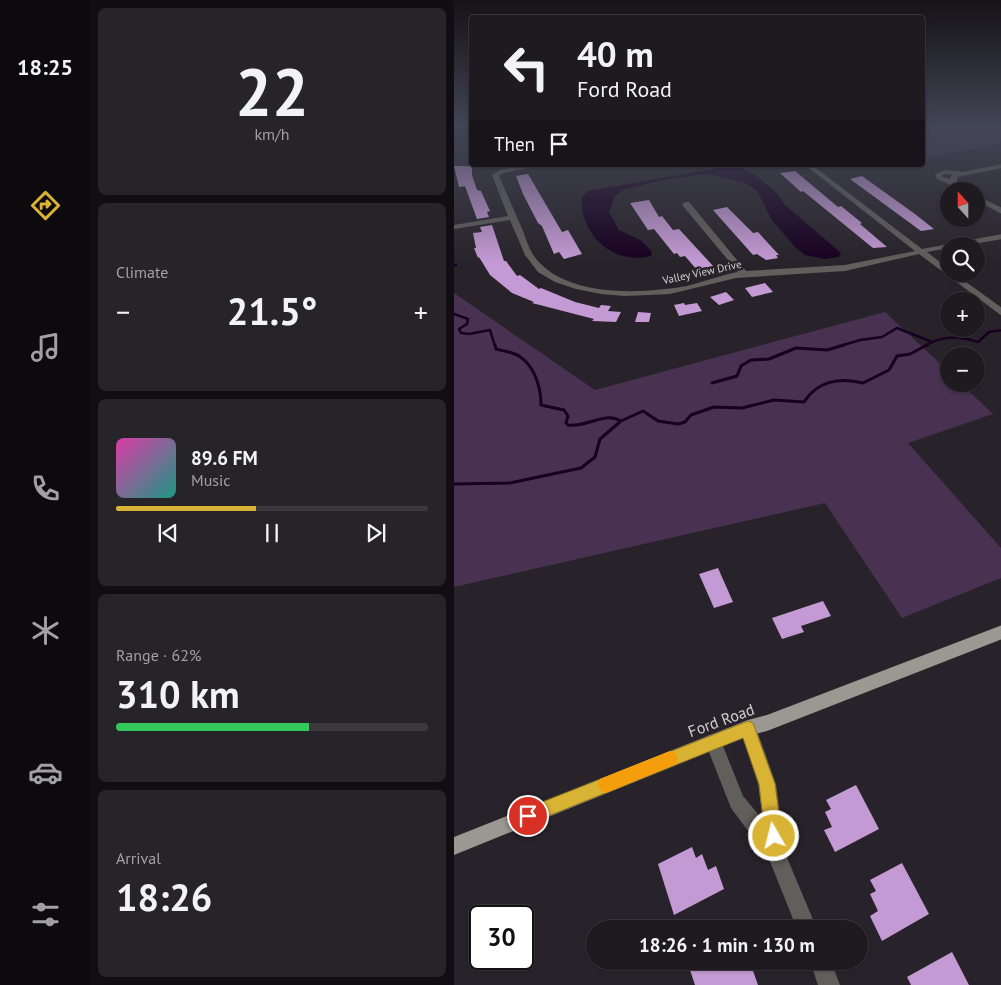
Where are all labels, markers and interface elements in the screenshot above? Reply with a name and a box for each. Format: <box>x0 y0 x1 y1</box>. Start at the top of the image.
text: 40 m <box>577 31 654 77</box>
icon: left <box>494 35 559 100</box>
text: 22 <box>235 49 309 133</box>
text: 18:25 <box>17 53 73 81</box>
text: Ford Road <box>577 75 672 103</box>
text: km/h <box>254 124 290 144</box>
icon: arrive <box>545 130 573 158</box>
text: Then <box>494 132 535 156</box>
north arrow <box>940 182 985 228</box>
map controls <box>940 182 985 392</box>
icon: directions <box>28 188 63 223</box>
button: search <box>940 237 985 282</box>
street label: Valley View Drive <box>660 257 743 287</box>
text: Climate <box>116 262 168 282</box>
text: 21.5° <box>227 286 317 335</box>
button: + <box>940 292 985 337</box>
text: − <box>116 293 130 330</box>
text: + <box>414 293 428 330</box>
icon: music <box>28 330 63 365</box>
button: − <box>940 347 985 392</box>
text: 89.6 FM <box>191 446 258 470</box>
text: Music <box>191 470 231 490</box>
icon: phone <box>28 471 63 506</box>
icon: previous <box>154 519 182 547</box>
icon: pause <box>258 519 286 547</box>
icon: next <box>362 519 390 547</box>
icon: climate <box>28 613 63 648</box>
text: Range · 62% <box>116 645 201 665</box>
text: 310 km <box>116 669 240 718</box>
street label: Ford Road <box>685 699 757 741</box>
icon: car <box>28 755 63 790</box>
pin <box>507 795 549 837</box>
icon: arrive <box>514 802 542 830</box>
position arrow <box>747 809 799 861</box>
text: Arrival <box>116 848 161 868</box>
text: 18:26 <box>116 872 212 921</box>
icon: filters <box>28 897 63 932</box>
speed limit sign: 30 <box>469 905 534 970</box>
text: 18:26 · 1 min · 130 m <box>639 933 815 957</box>

